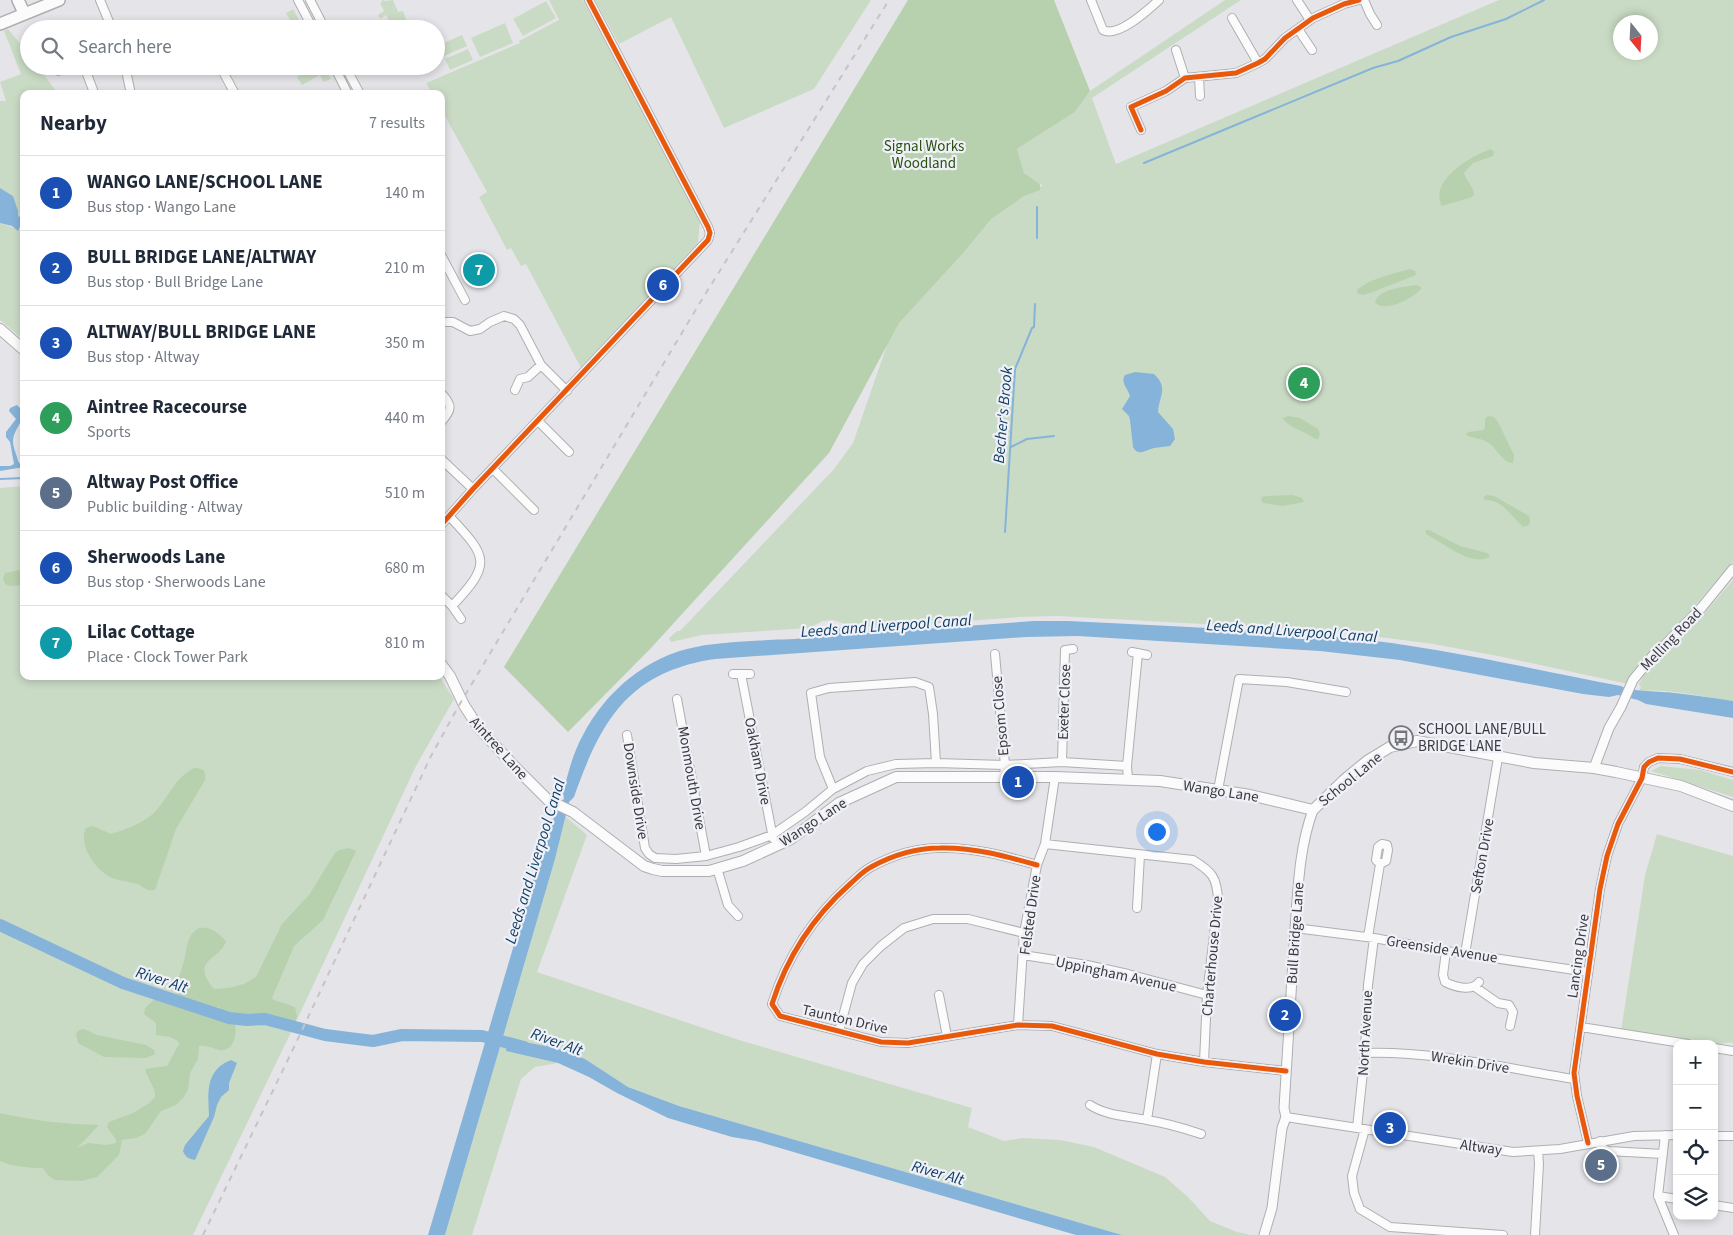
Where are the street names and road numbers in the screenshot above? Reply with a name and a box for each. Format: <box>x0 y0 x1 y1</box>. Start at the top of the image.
street label: Melling Road <box>1636 603 1707 676</box>
street label: Exeter Close <box>1053 664 1076 740</box>
street label: Epsom Close <box>987 675 1014 757</box>
street label: Aintree Lane <box>465 712 533 785</box>
street label: Oakham Drive <box>739 716 776 807</box>
street label: Monmouth Drive <box>672 725 711 831</box>
street label: Downside Drive <box>618 741 654 841</box>
street label: School Lane <box>1314 747 1387 812</box>
street label: Wango Lane <box>1182 775 1260 808</box>
street label: Wango Lane <box>776 793 851 852</box>
street label: Sefton Drive <box>1466 817 1499 895</box>
street label: Felsted Drive <box>1014 874 1047 956</box>
street label: Bull Bridge Lane <box>1281 881 1310 985</box>
street label: Charterhouse Drive <box>1197 895 1228 1017</box>
street label: Lancing Drive <box>1562 913 1595 1000</box>
street label: Greenside Avenue <box>1385 930 1499 969</box>
street label: Uppingham Avenue <box>1053 951 1178 998</box>
street label: North Avenue <box>1353 990 1378 1076</box>
street label: Taunton Drive <box>800 999 890 1040</box>
street label: Wrekin Drive <box>1429 1046 1511 1079</box>
street label: Altway <box>1459 1134 1503 1161</box>

